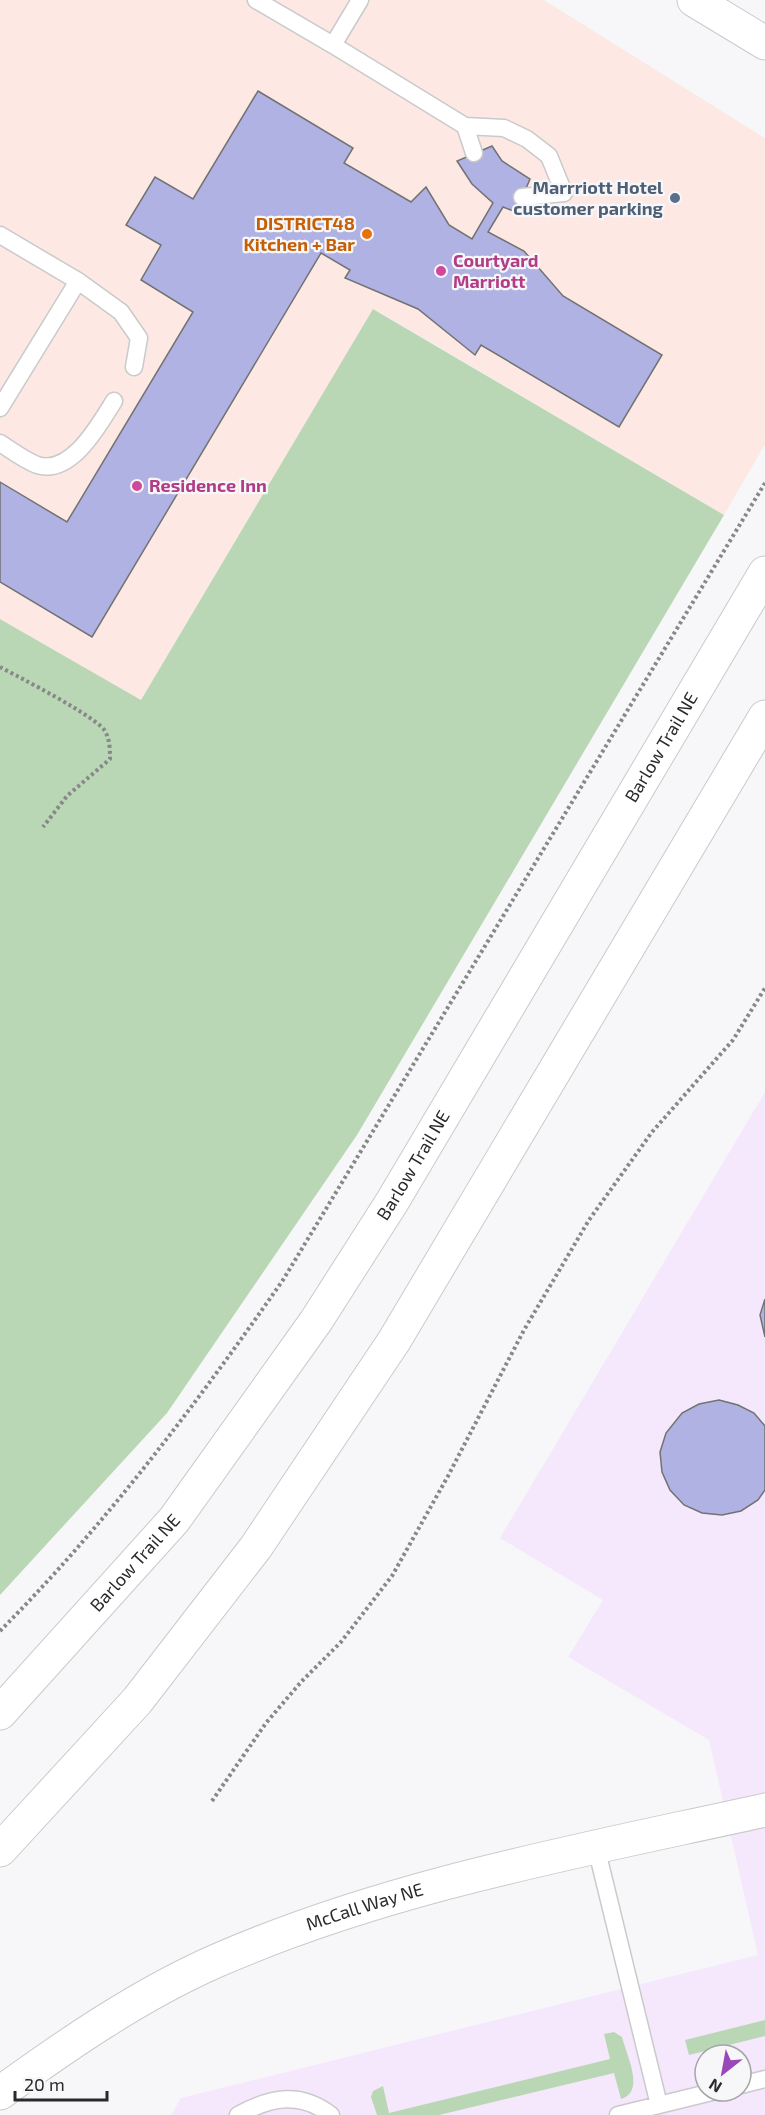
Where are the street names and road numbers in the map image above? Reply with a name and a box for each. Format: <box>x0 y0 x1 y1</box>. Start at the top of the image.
street label: Barlow Trail NE <box>620 688 702 806</box>
street label: Barlow Trail NE <box>371 1106 454 1224</box>
street label: Barlow Trail NE <box>85 1509 184 1616</box>
street label: McCall Way NE <box>303 1878 426 1935</box>

